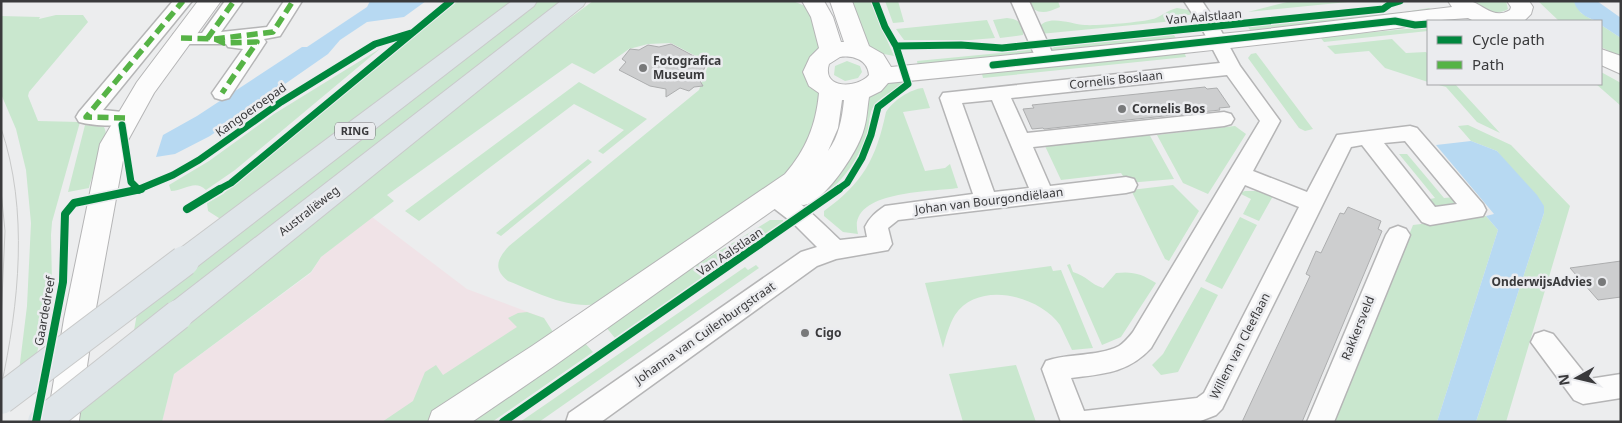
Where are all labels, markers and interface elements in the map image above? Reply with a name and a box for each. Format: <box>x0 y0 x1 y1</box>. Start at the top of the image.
street label: Van Aalstlaan <box>1165 5 1242 28</box>
legend <box>1427 20 1602 85</box>
text: Cycle path <box>1472 29 1545 49</box>
place label: Fotografica Museum <box>653 52 721 83</box>
text: Path <box>1472 54 1504 74</box>
marker: Fotografica Museum <box>637 62 649 74</box>
street label: Cornelis Boslaan <box>1068 66 1164 93</box>
street label: Kangoeroepad <box>212 79 290 140</box>
place label: Cornelis Bos <box>1132 100 1205 117</box>
marker: Cornelis Bos <box>1116 103 1128 115</box>
road number: RING <box>335 122 375 140</box>
street label: Australiëweg <box>275 181 343 240</box>
street label: Johan van Bourgondiëlaan <box>913 183 1064 218</box>
street label: Van Aalstlaan <box>694 223 766 280</box>
place label: OnderwijsAdvies <box>1492 273 1592 290</box>
street label: Gaardedreef <box>30 274 59 347</box>
marker: OnderwijsAdvies <box>1596 276 1608 288</box>
street label: Johanna van Cuilenburgstraat <box>630 277 779 388</box>
street label: Willem van Cleeflaan <box>1205 290 1274 402</box>
street label: Rakkersveld <box>1337 293 1378 362</box>
place label: Cigo <box>815 324 841 341</box>
marker: Cigo <box>799 327 811 339</box>
north arrow <box>1552 353 1602 403</box>
text: N <box>1553 373 1574 387</box>

